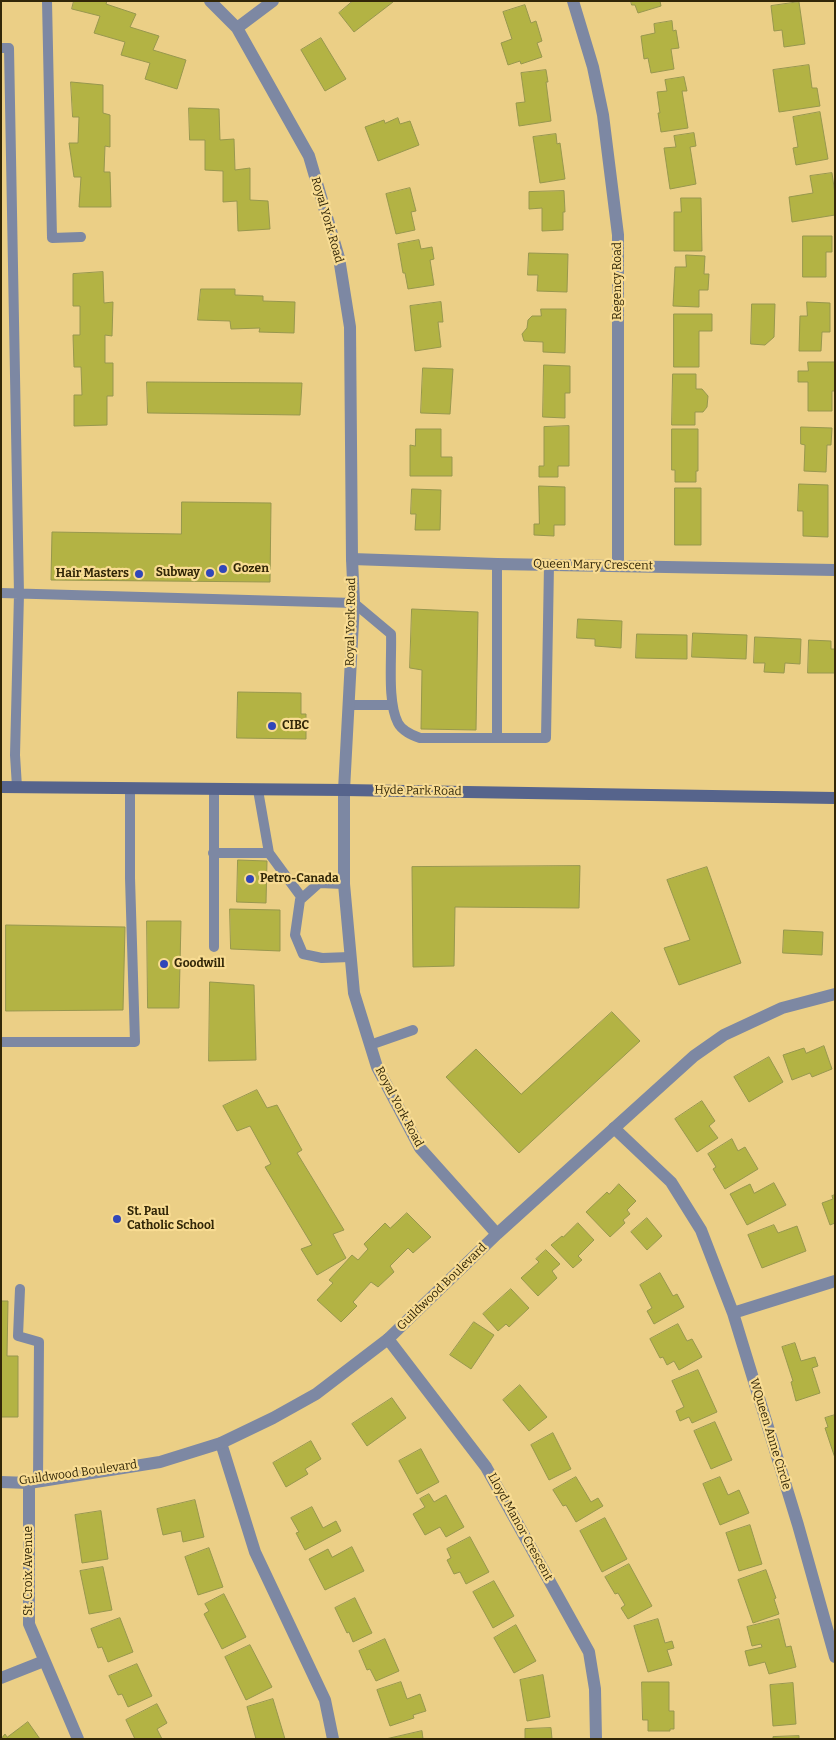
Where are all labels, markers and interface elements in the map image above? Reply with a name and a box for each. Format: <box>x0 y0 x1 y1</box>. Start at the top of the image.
street label: Royal York Road <box>308 175 346 265</box>
street label: Regency Road <box>611 242 625 320</box>
street label: Queen Mary Crescent <box>533 557 653 573</box>
place label: Gozen <box>233 562 269 576</box>
marker: Gozen <box>217 563 229 575</box>
place label: Subway <box>156 566 200 580</box>
place label: Hair Masters <box>56 567 129 581</box>
marker: Subway <box>204 567 216 579</box>
marker: Hair Masters <box>133 568 145 580</box>
street label: Royal York Road <box>343 577 359 667</box>
place label: CIBC <box>282 719 309 733</box>
marker: CIBC <box>266 720 278 732</box>
street label: Hyde Park Road <box>374 783 462 799</box>
place label: Petro-Canada <box>260 872 339 886</box>
marker: Petro-Canada <box>244 873 256 885</box>
place label: Goodwill <box>174 957 225 971</box>
marker: Goodwill <box>158 958 170 970</box>
street label: Royal York Road <box>372 1064 426 1150</box>
place label: St. Paul Catholic School <box>127 1205 215 1233</box>
marker: St. Paul Catholic School <box>111 1213 123 1225</box>
street label: Guildwood Boulevard <box>394 1240 490 1334</box>
street label: WQueen Anne Circle <box>746 1377 794 1491</box>
street label: Guildwood Boulevard <box>18 1458 138 1488</box>
street label: Lloyd Manor Crescent <box>484 1471 556 1583</box>
street label: St. Croix Avenue <box>22 1526 36 1616</box>

